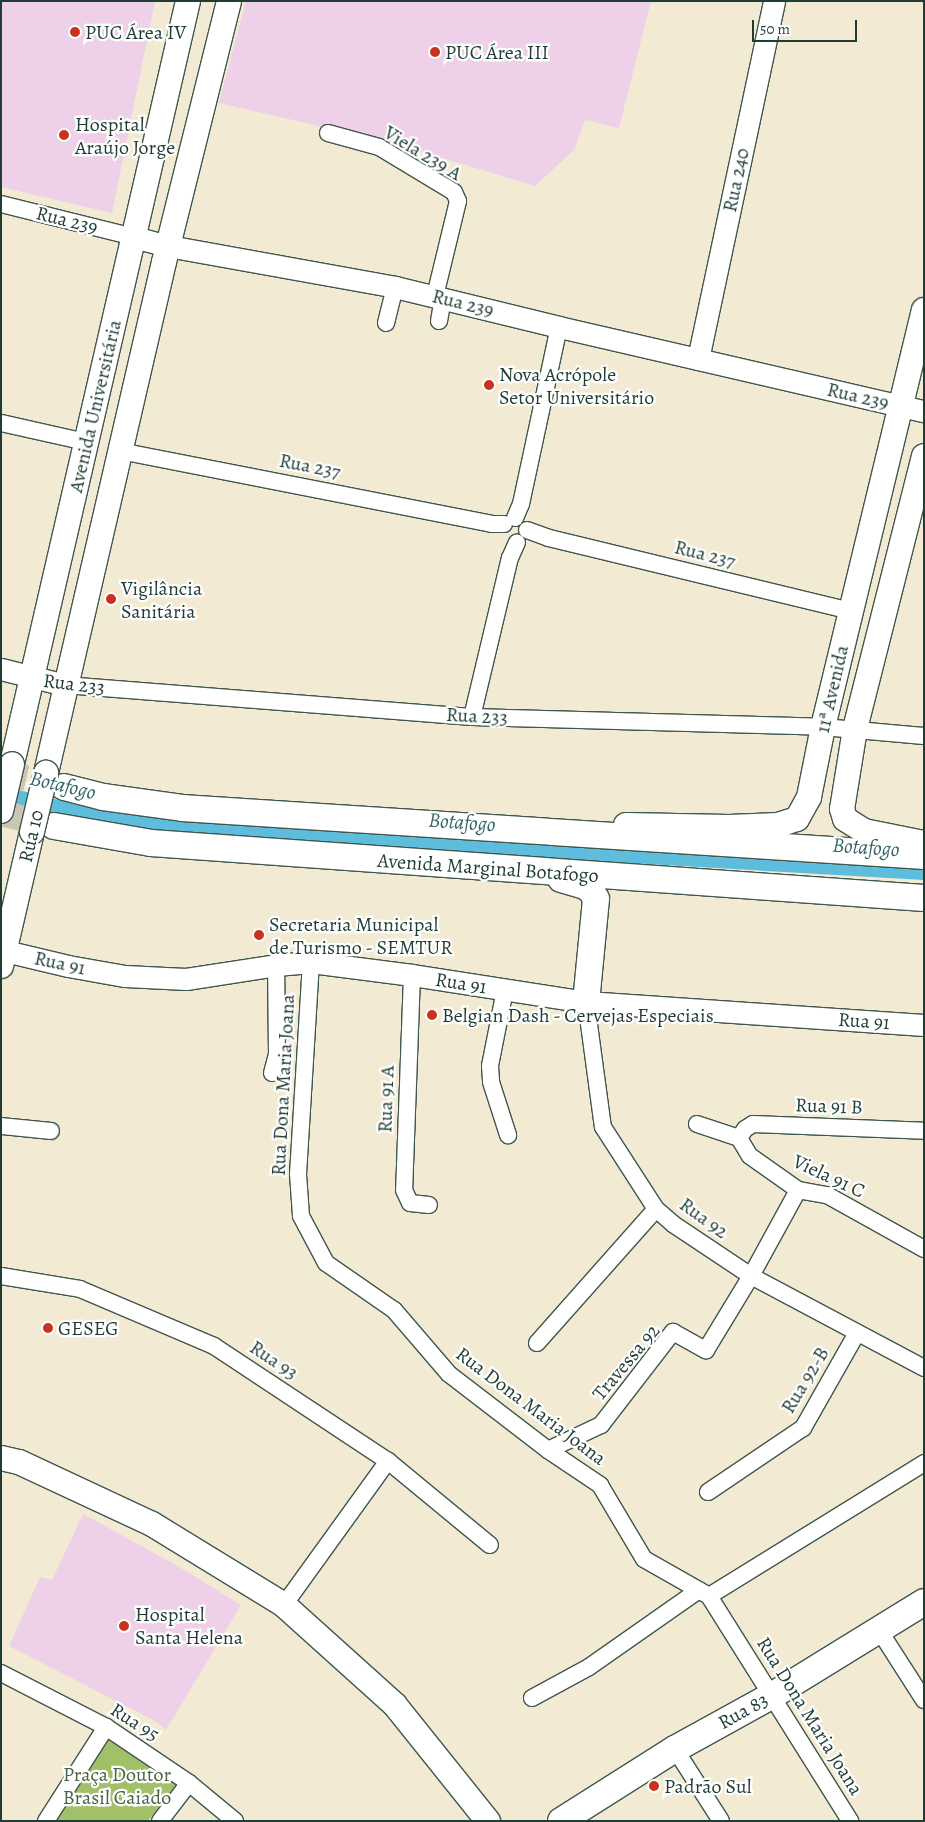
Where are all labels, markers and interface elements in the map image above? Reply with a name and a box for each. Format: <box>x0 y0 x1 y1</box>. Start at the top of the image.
scale bar <box>755 10 860 42</box>
text: 50 m <box>760 19 790 39</box>
place label: PUC Área IV <box>85 20 187 44</box>
marker: PUC Área IV <box>69 26 81 38</box>
place label: PUC Área III <box>445 40 549 64</box>
marker: PUC Área III <box>429 46 441 58</box>
place label: Hospital Araújo Jorge <box>75 112 175 159</box>
street label: Viela 239 A <box>380 120 466 186</box>
marker: Hospital Araújo Jorge <box>57 128 71 142</box>
street label: Rua 240 <box>718 146 754 214</box>
street label: Rua 239 <box>34 201 100 239</box>
street label: Rua 239 <box>430 284 496 322</box>
street label: Avenida Universitária <box>63 317 127 495</box>
place label: Nova Acrópole Setor Universitário <box>499 362 654 409</box>
street label: Rua 239 <box>825 377 891 415</box>
marker: Nova Acrópole Setor Universitário <box>483 379 495 391</box>
street label: Rua 237 <box>277 448 343 484</box>
street label: Rua 237 <box>672 535 738 573</box>
place label: Vigilância Sanitária <box>121 576 202 623</box>
marker: Vigilância Sanitária <box>105 593 117 605</box>
street label: 11ª Avenida <box>810 643 854 735</box>
street label: Rua 233 <box>42 668 106 700</box>
street label: Rua 233 <box>445 702 509 730</box>
water label: Botafogo <box>27 765 99 805</box>
street label: Rua 10 <box>13 807 49 865</box>
water label: Botafogo <box>428 807 496 837</box>
water label: Botafogo <box>832 832 900 862</box>
street label: Avenida Marginal Botafogo <box>377 848 599 888</box>
place label: Secretaria Municipal de Turismo - SEMTUR <box>269 912 453 959</box>
marker: Secretaria Municipal de Turismo - SEMTUR <box>253 929 265 941</box>
street label: Rua 91 <box>32 946 88 980</box>
street label: Rua 91 <box>434 967 488 999</box>
street label: Rua Dona Maria Joana <box>266 994 300 1176</box>
place label: Belgian Dash - Cervejas Especiais <box>442 1003 714 1027</box>
street label: Rua 91 <box>837 1007 891 1035</box>
marker: Belgian Dash - Cervejas Especiais <box>426 1009 438 1021</box>
street label: Rua 91 A <box>373 1065 399 1133</box>
street label: Rua 91 B <box>795 1093 863 1119</box>
street label: Viela 91 C <box>789 1149 869 1203</box>
street label: Rua 92 <box>675 1192 733 1244</box>
place label: GESEG <box>58 1316 119 1340</box>
street label: Travessa 92 <box>587 1319 665 1405</box>
marker: GESEG <box>42 1322 54 1334</box>
street label: Rua 93 <box>245 1335 303 1385</box>
street label: Rua Dona Maria Joana <box>451 1342 611 1470</box>
street label: Rua 92-B <box>776 1342 834 1418</box>
place label: Hospital Santa Helena <box>135 1602 243 1649</box>
marker: Hospital Santa Helena <box>117 1619 131 1633</box>
street label: Rua Dona Maria Joana <box>752 1633 868 1799</box>
street label: Rua 83 <box>714 1687 772 1735</box>
street label: Rua 95 <box>106 1697 164 1747</box>
park label: Praça Doutor Brasil Caiado <box>63 1762 171 1809</box>
place label: Padrão Sul <box>664 1774 752 1798</box>
marker: Padrão Sul <box>648 1780 660 1792</box>

